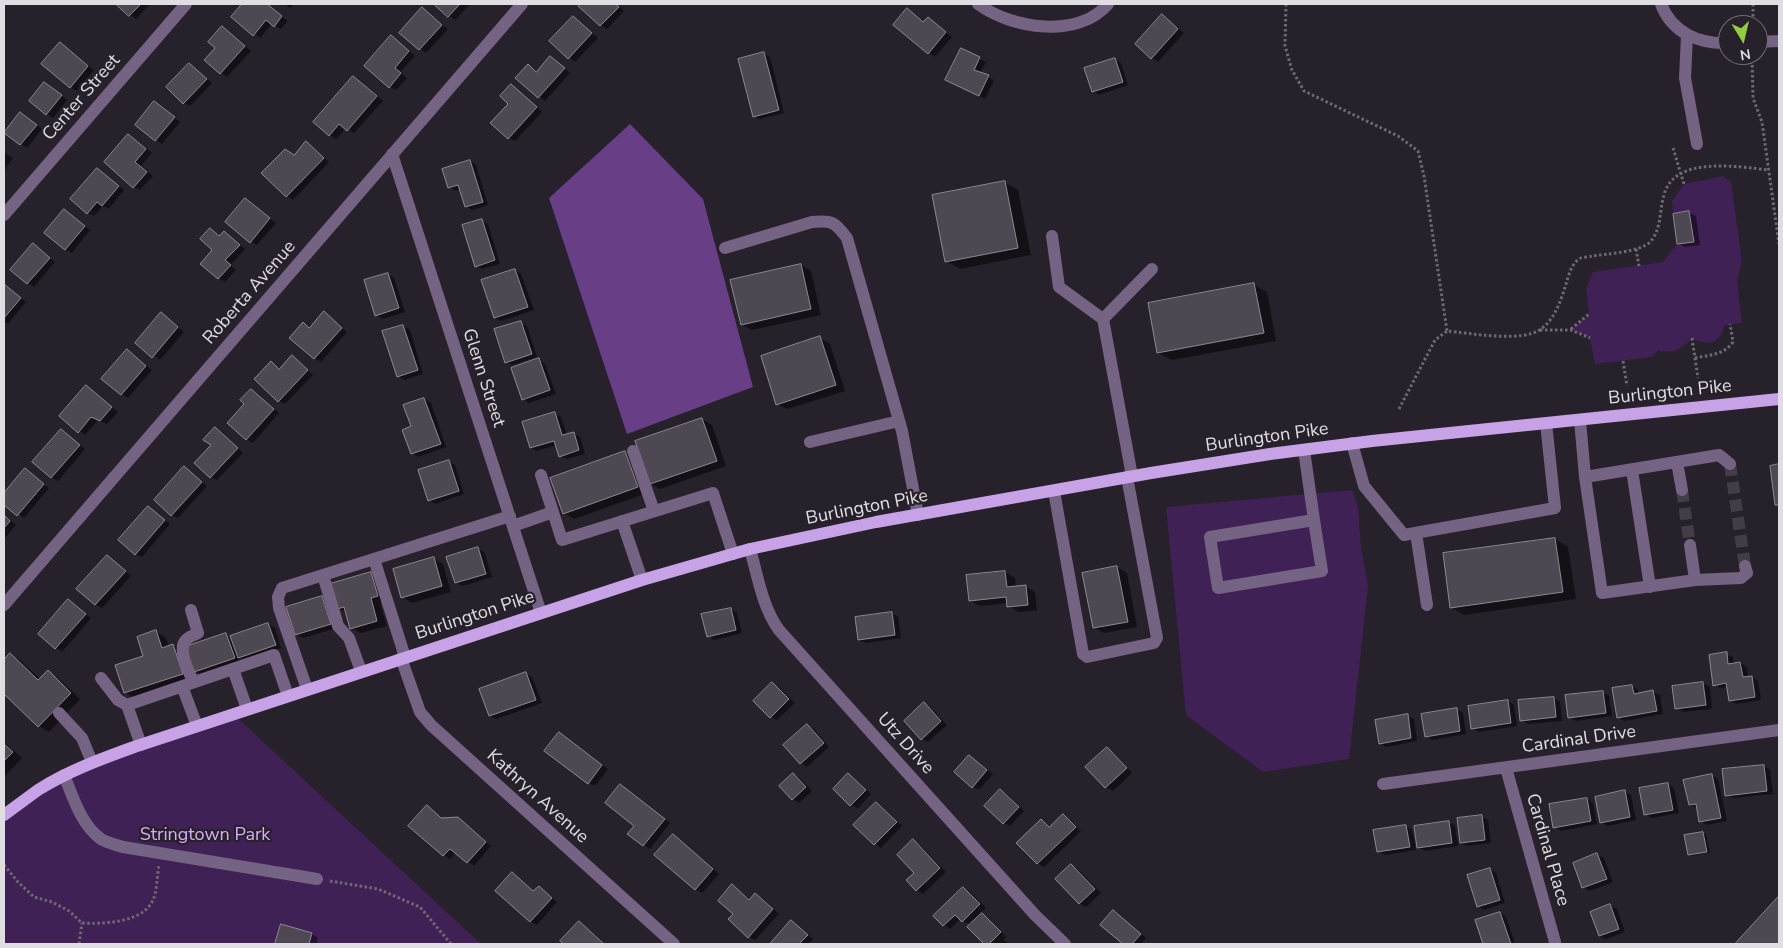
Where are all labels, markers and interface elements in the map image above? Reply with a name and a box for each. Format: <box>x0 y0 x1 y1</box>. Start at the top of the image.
north arrow <box>1718 15 1768 65</box>
text: N <box>1739 44 1752 65</box>
street label: Center Street <box>39 50 125 146</box>
street label: Roberta Avenue <box>199 237 301 349</box>
street label: Glenn Street <box>457 326 509 430</box>
street label: Burlington Pike <box>1607 376 1733 410</box>
street label: Burlington Pike <box>1204 419 1330 457</box>
street label: Burlington Pike <box>804 486 930 530</box>
street label: Burlington Pike <box>413 587 537 645</box>
street label: Utz Drive <box>872 709 938 779</box>
street label: Cardinal Drive <box>1521 721 1637 759</box>
street label: Kathryn Avenue <box>482 746 592 848</box>
street label: Cardinal Place <box>1521 791 1573 909</box>
park label: Stringtown Park <box>140 825 270 847</box>

